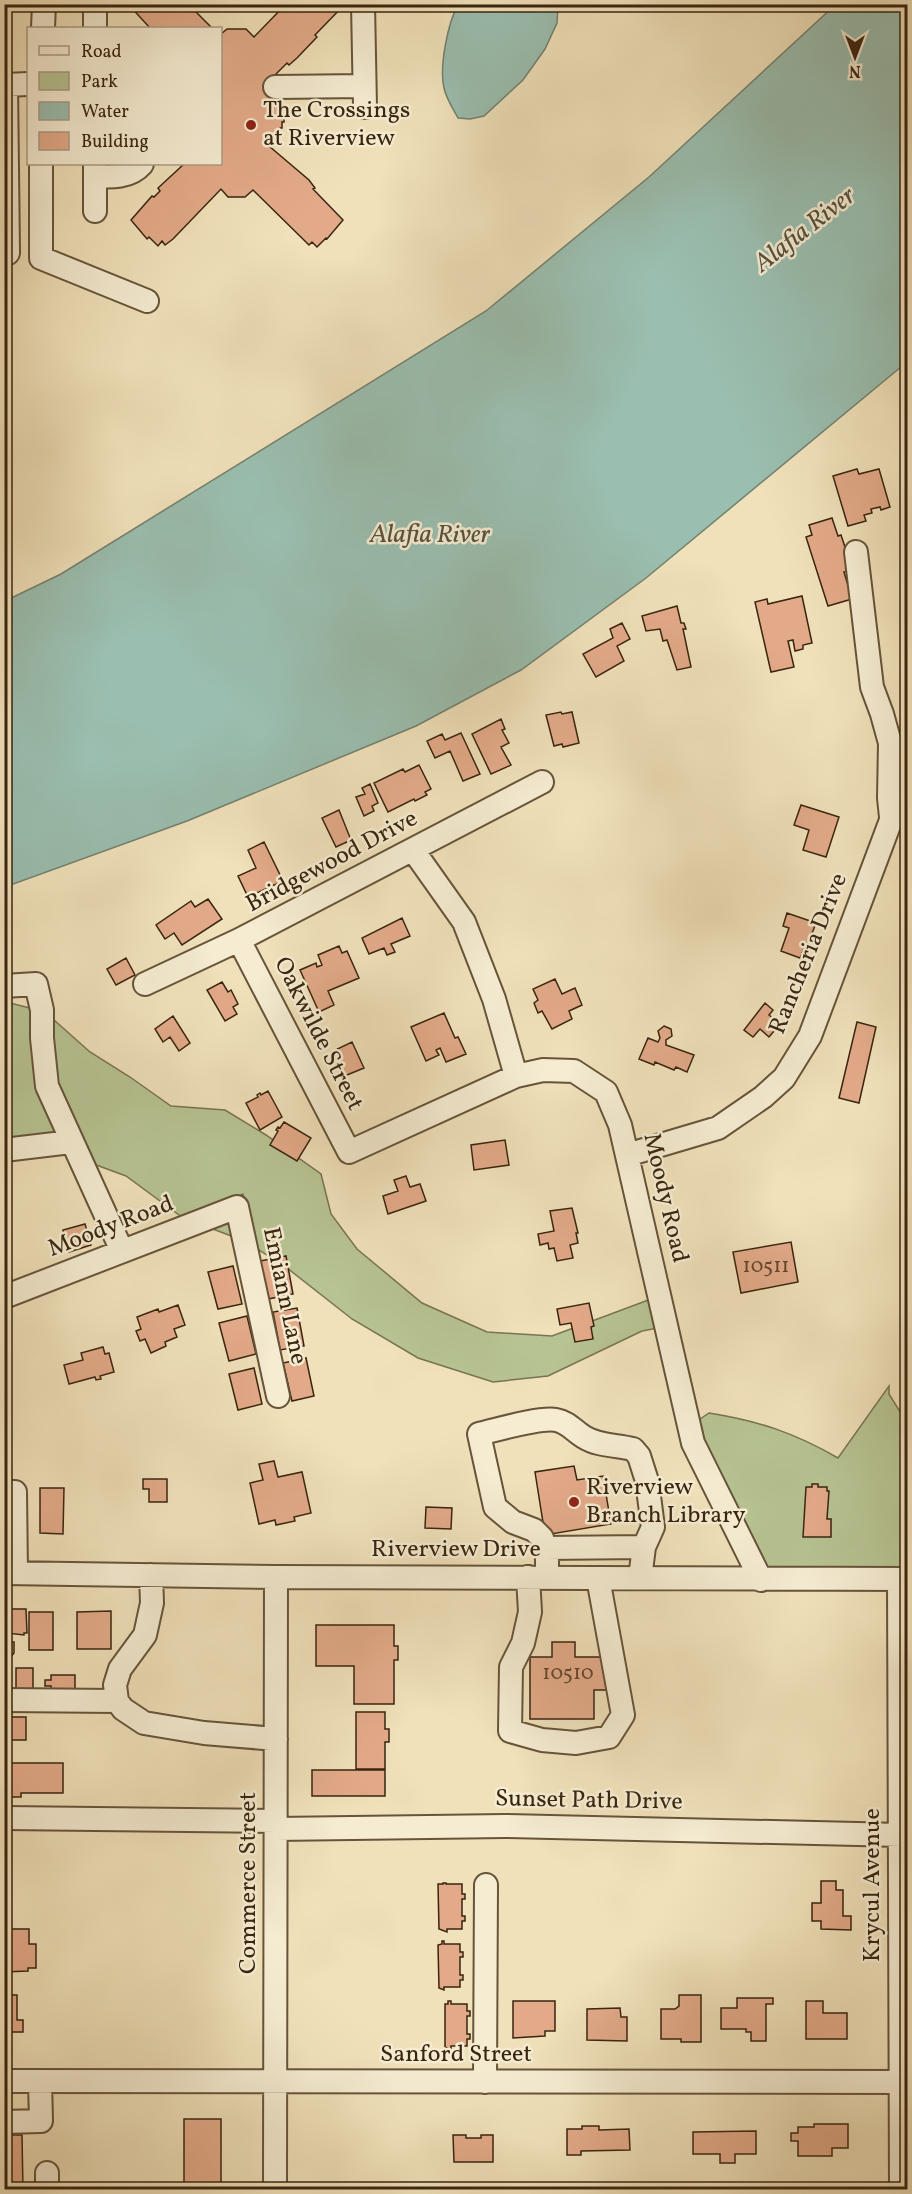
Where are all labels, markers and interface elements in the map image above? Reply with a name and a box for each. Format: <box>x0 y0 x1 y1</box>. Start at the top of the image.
legend <box>27 27 222 165</box>
north arrow <box>825 27 885 87</box>
text: Road <box>81 40 122 65</box>
text: N <box>849 59 861 81</box>
text: Park <box>81 70 118 95</box>
place label: The Crossings at Riverview <box>263 94 410 156</box>
text: Water <box>81 100 129 125</box>
marker: The Crossings at Riverview <box>244 118 258 132</box>
text: Building <box>81 130 149 155</box>
water label: Alafia River <box>746 179 864 282</box>
water label: Alafia River <box>369 517 491 553</box>
street label: Bridgewood Drive <box>240 802 424 922</box>
street label: Rancheria Drive <box>761 868 857 1040</box>
street label: Oakwilde Street <box>265 951 371 1117</box>
street label: Moody Road <box>634 1130 696 1266</box>
street label: Moody Road <box>43 1187 179 1267</box>
street label: Emiann Lane <box>253 1224 315 1368</box>
house number: 10511 <box>743 1252 789 1281</box>
place label: Riverview Branch Library <box>586 1471 745 1533</box>
marker: Riverview Branch Library <box>567 1495 581 1509</box>
street label: Riverview Drive <box>371 1533 541 1567</box>
house number: 10510 <box>542 1659 594 1688</box>
street label: Sunset Path Drive <box>495 1782 683 1820</box>
street label: Commerce Street <box>232 1792 266 1974</box>
street label: Krycul Avenue <box>856 1808 890 1962</box>
street label: Sanford Street <box>380 2038 532 2072</box>

